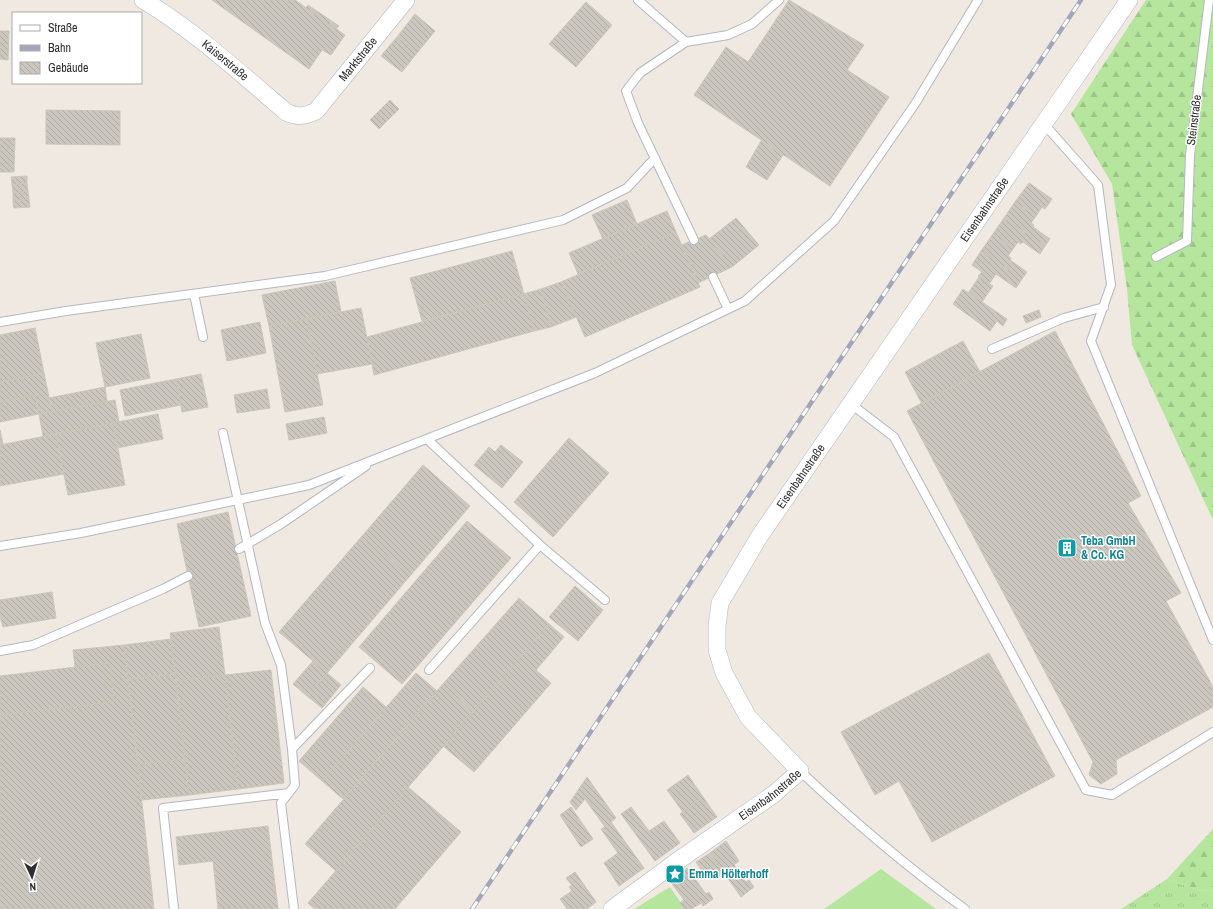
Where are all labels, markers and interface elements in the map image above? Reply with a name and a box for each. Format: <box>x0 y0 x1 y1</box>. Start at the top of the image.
legend <box>12 12 142 84</box>
text: Straße <box>48 20 78 36</box>
street label: Marktstraße <box>335 34 381 85</box>
street label: Kaiserstraße <box>198 36 252 84</box>
text: Bahn <box>48 40 71 56</box>
text: Gebäude <box>48 60 89 76</box>
street label: Steinstraße <box>1183 94 1205 146</box>
street label: Eisenbahnstraße <box>957 174 1012 245</box>
street label: Eisenbahnstraße <box>773 441 829 512</box>
place label: Teba GmbH & Co. KG <box>1081 533 1136 563</box>
building icon: Teba GmbH & Co. KG <box>1056 537 1078 559</box>
street label: Eisenbahnstraße <box>736 766 805 824</box>
north arrow <box>12 857 52 897</box>
place icon: Emma Hölterhoff <box>664 863 686 885</box>
place label: Emma Hölterhoff <box>689 866 769 882</box>
text: N <box>29 880 36 894</box>

